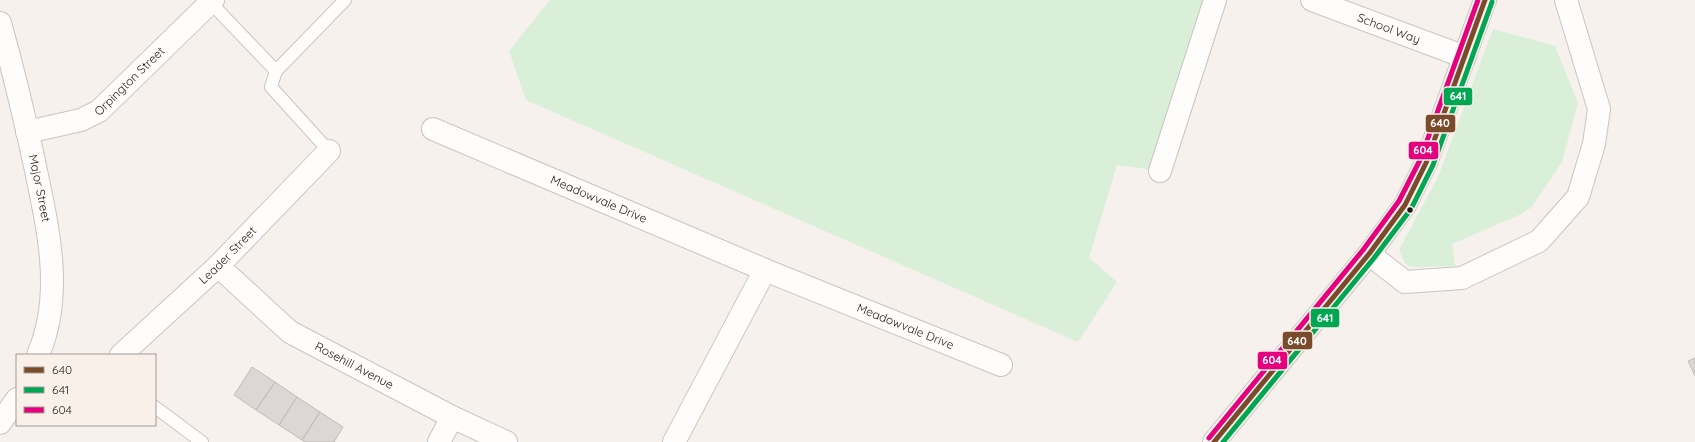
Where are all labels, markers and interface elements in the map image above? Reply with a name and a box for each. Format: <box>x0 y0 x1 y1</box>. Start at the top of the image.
street label: School Way <box>1356 10 1423 47</box>
street label: Orpington Street <box>91 43 167 119</box>
line badge: 641 <box>1443 87 1473 106</box>
text: 641 <box>1450 89 1466 103</box>
line badge: 640 <box>1425 114 1456 133</box>
text: 640 <box>1430 116 1450 130</box>
line badge: 604 <box>1408 141 1439 160</box>
text: 604 <box>1413 143 1433 157</box>
street label: Major Street <box>26 153 54 223</box>
street label: Meadowvale Drive <box>548 172 650 226</box>
unlabelled marker <box>1405 205 1415 215</box>
street label: Leader Street <box>195 223 259 287</box>
street label: Meadowvale Drive <box>855 300 956 352</box>
line badge: 641 <box>1310 308 1340 328</box>
text: 641 <box>1317 311 1333 325</box>
line badge: 640 <box>1282 331 1313 350</box>
text: 640 <box>1287 334 1307 348</box>
street label: Rosehill Avenue <box>312 338 396 392</box>
line badge: 604 <box>1257 351 1288 370</box>
text: 604 <box>1262 353 1282 367</box>
legend <box>16 354 156 426</box>
text: 640 <box>52 362 72 377</box>
text: 641 <box>52 382 69 397</box>
text: 604 <box>52 402 72 417</box>

